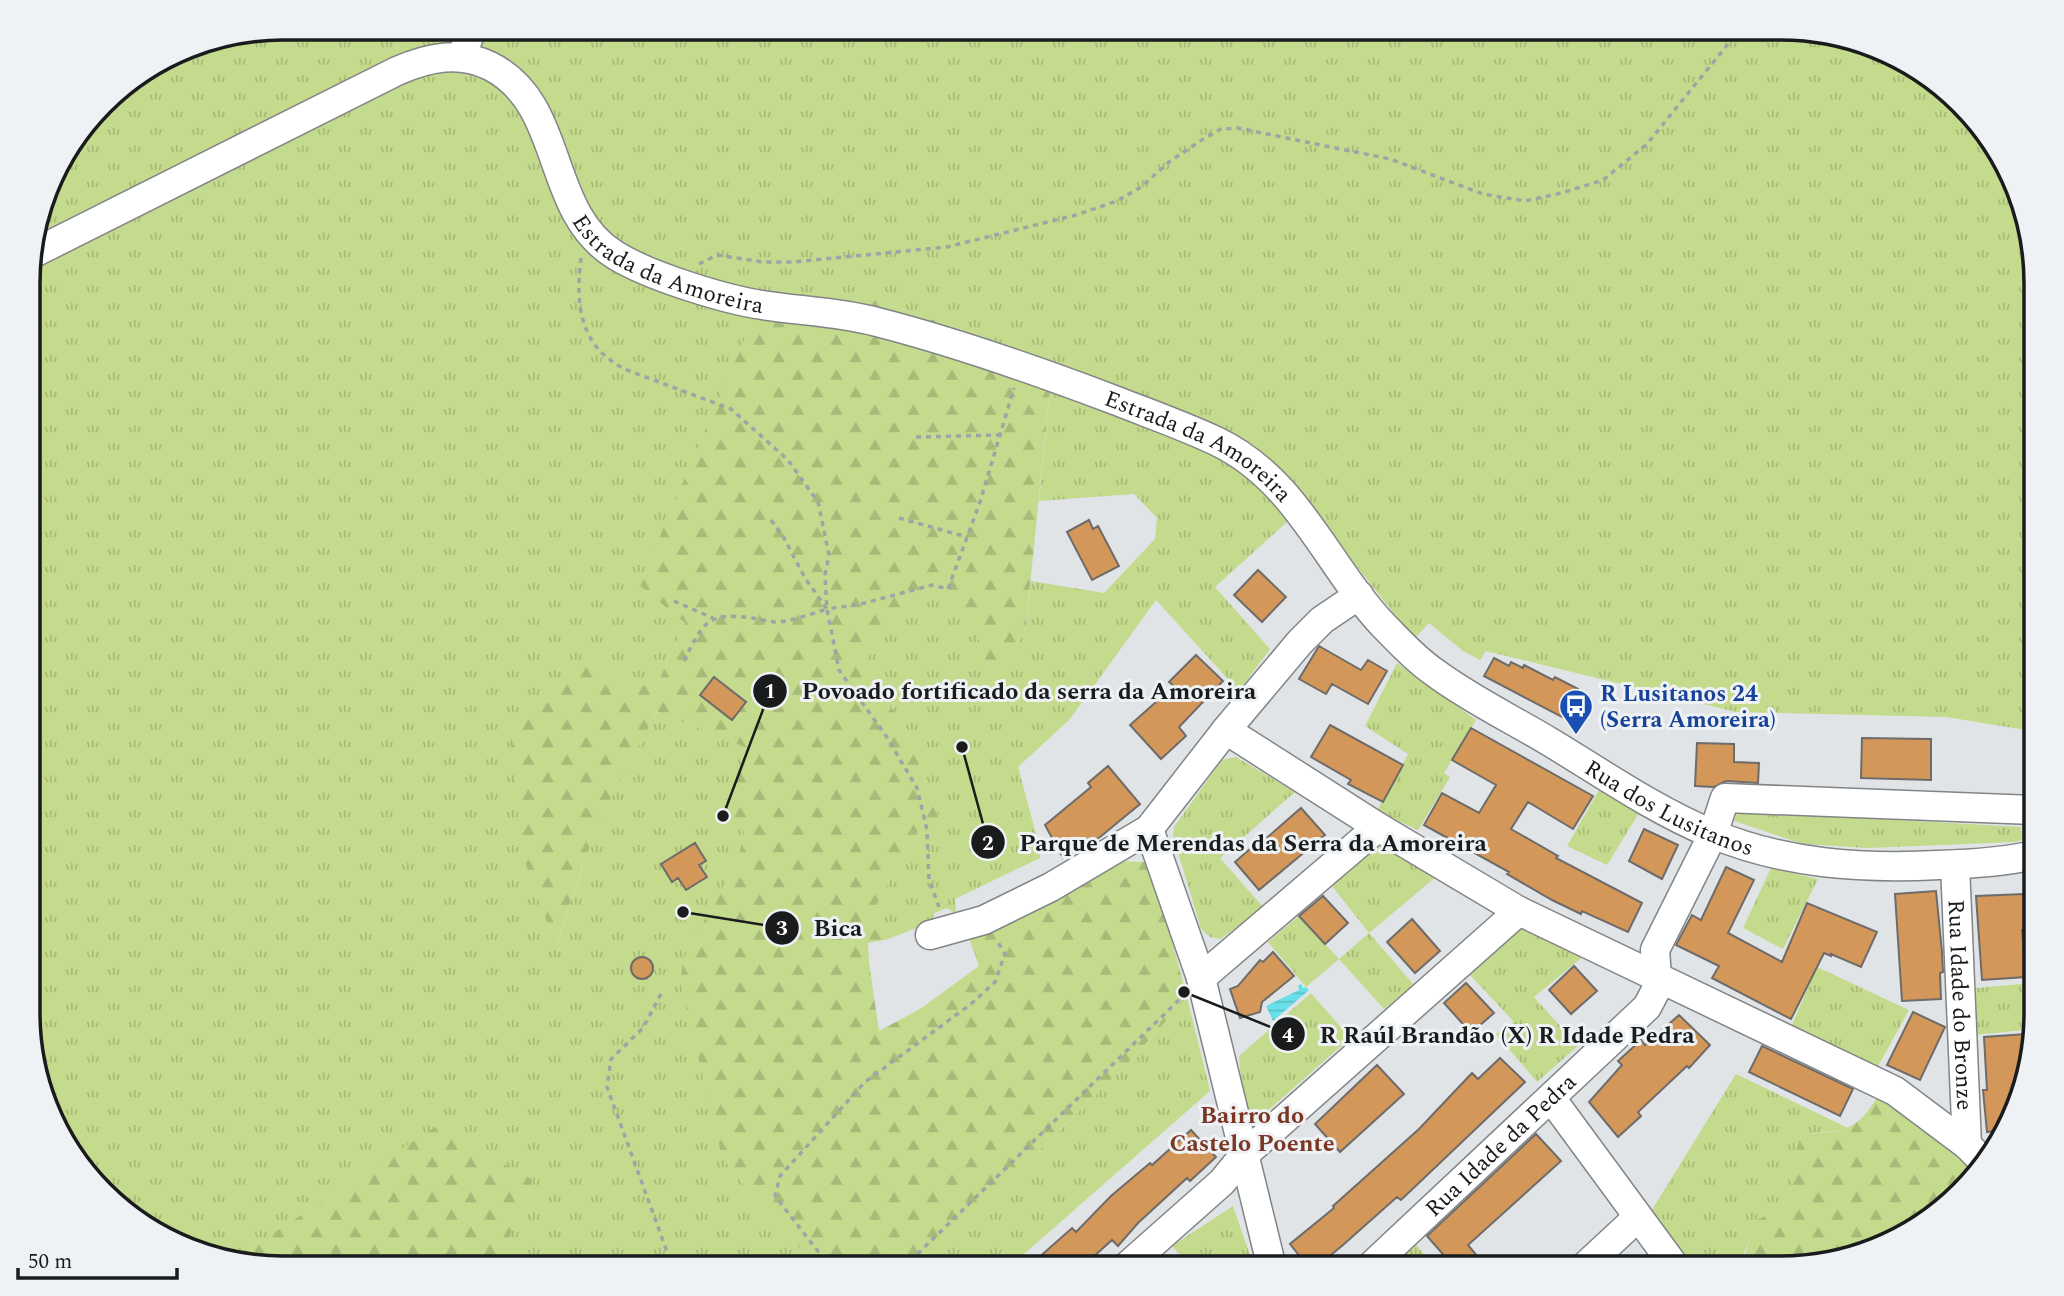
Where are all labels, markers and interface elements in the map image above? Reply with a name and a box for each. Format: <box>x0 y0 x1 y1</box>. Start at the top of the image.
street label: Estrada da Amoreira <box>562 208 766 324</box>
street label: Estrada da Amoreira <box>1099 382 1300 511</box>
callout: Povoado fortificado da serra da Amoreira <box>752 668 1270 713</box>
text: Povoado fortificado da serra da Amoreira <box>802 674 1257 710</box>
text: 1 <box>764 676 776 708</box>
place label: R Lusitanos 24 (Serra Amoreira) <box>1600 677 1776 738</box>
bus stop icon: R Lusitanos 24 (Serra Amoreira) <box>1557 687 1595 736</box>
street label: Rua dos Lusitanos <box>1577 752 1757 866</box>
callout: Parque de Merendas da Serra da Amoreira <box>970 820 1501 865</box>
text: Parque de Merendas da Serra da Amoreira <box>1019 826 1487 862</box>
text: 2 <box>982 828 994 860</box>
street label: Rua Idade do Bronze <box>1937 899 1981 1111</box>
callout: Bica <box>765 906 877 951</box>
text: Bica <box>814 911 863 947</box>
text: 3 <box>776 913 788 945</box>
callout: R Raúl Brandão (X) R Idade Pedra <box>1270 1012 1708 1057</box>
text: R Raúl Brandão (X) R Idade Pedra <box>1319 1018 1695 1054</box>
text: 4 <box>1282 1020 1294 1052</box>
street label: Rua Idade da Pedra <box>1418 1066 1585 1226</box>
district label: Bairro do Castelo Poente <box>1169 1098 1335 1162</box>
scale bar <box>18 1236 177 1280</box>
text: 50 m <box>28 1246 72 1278</box>

